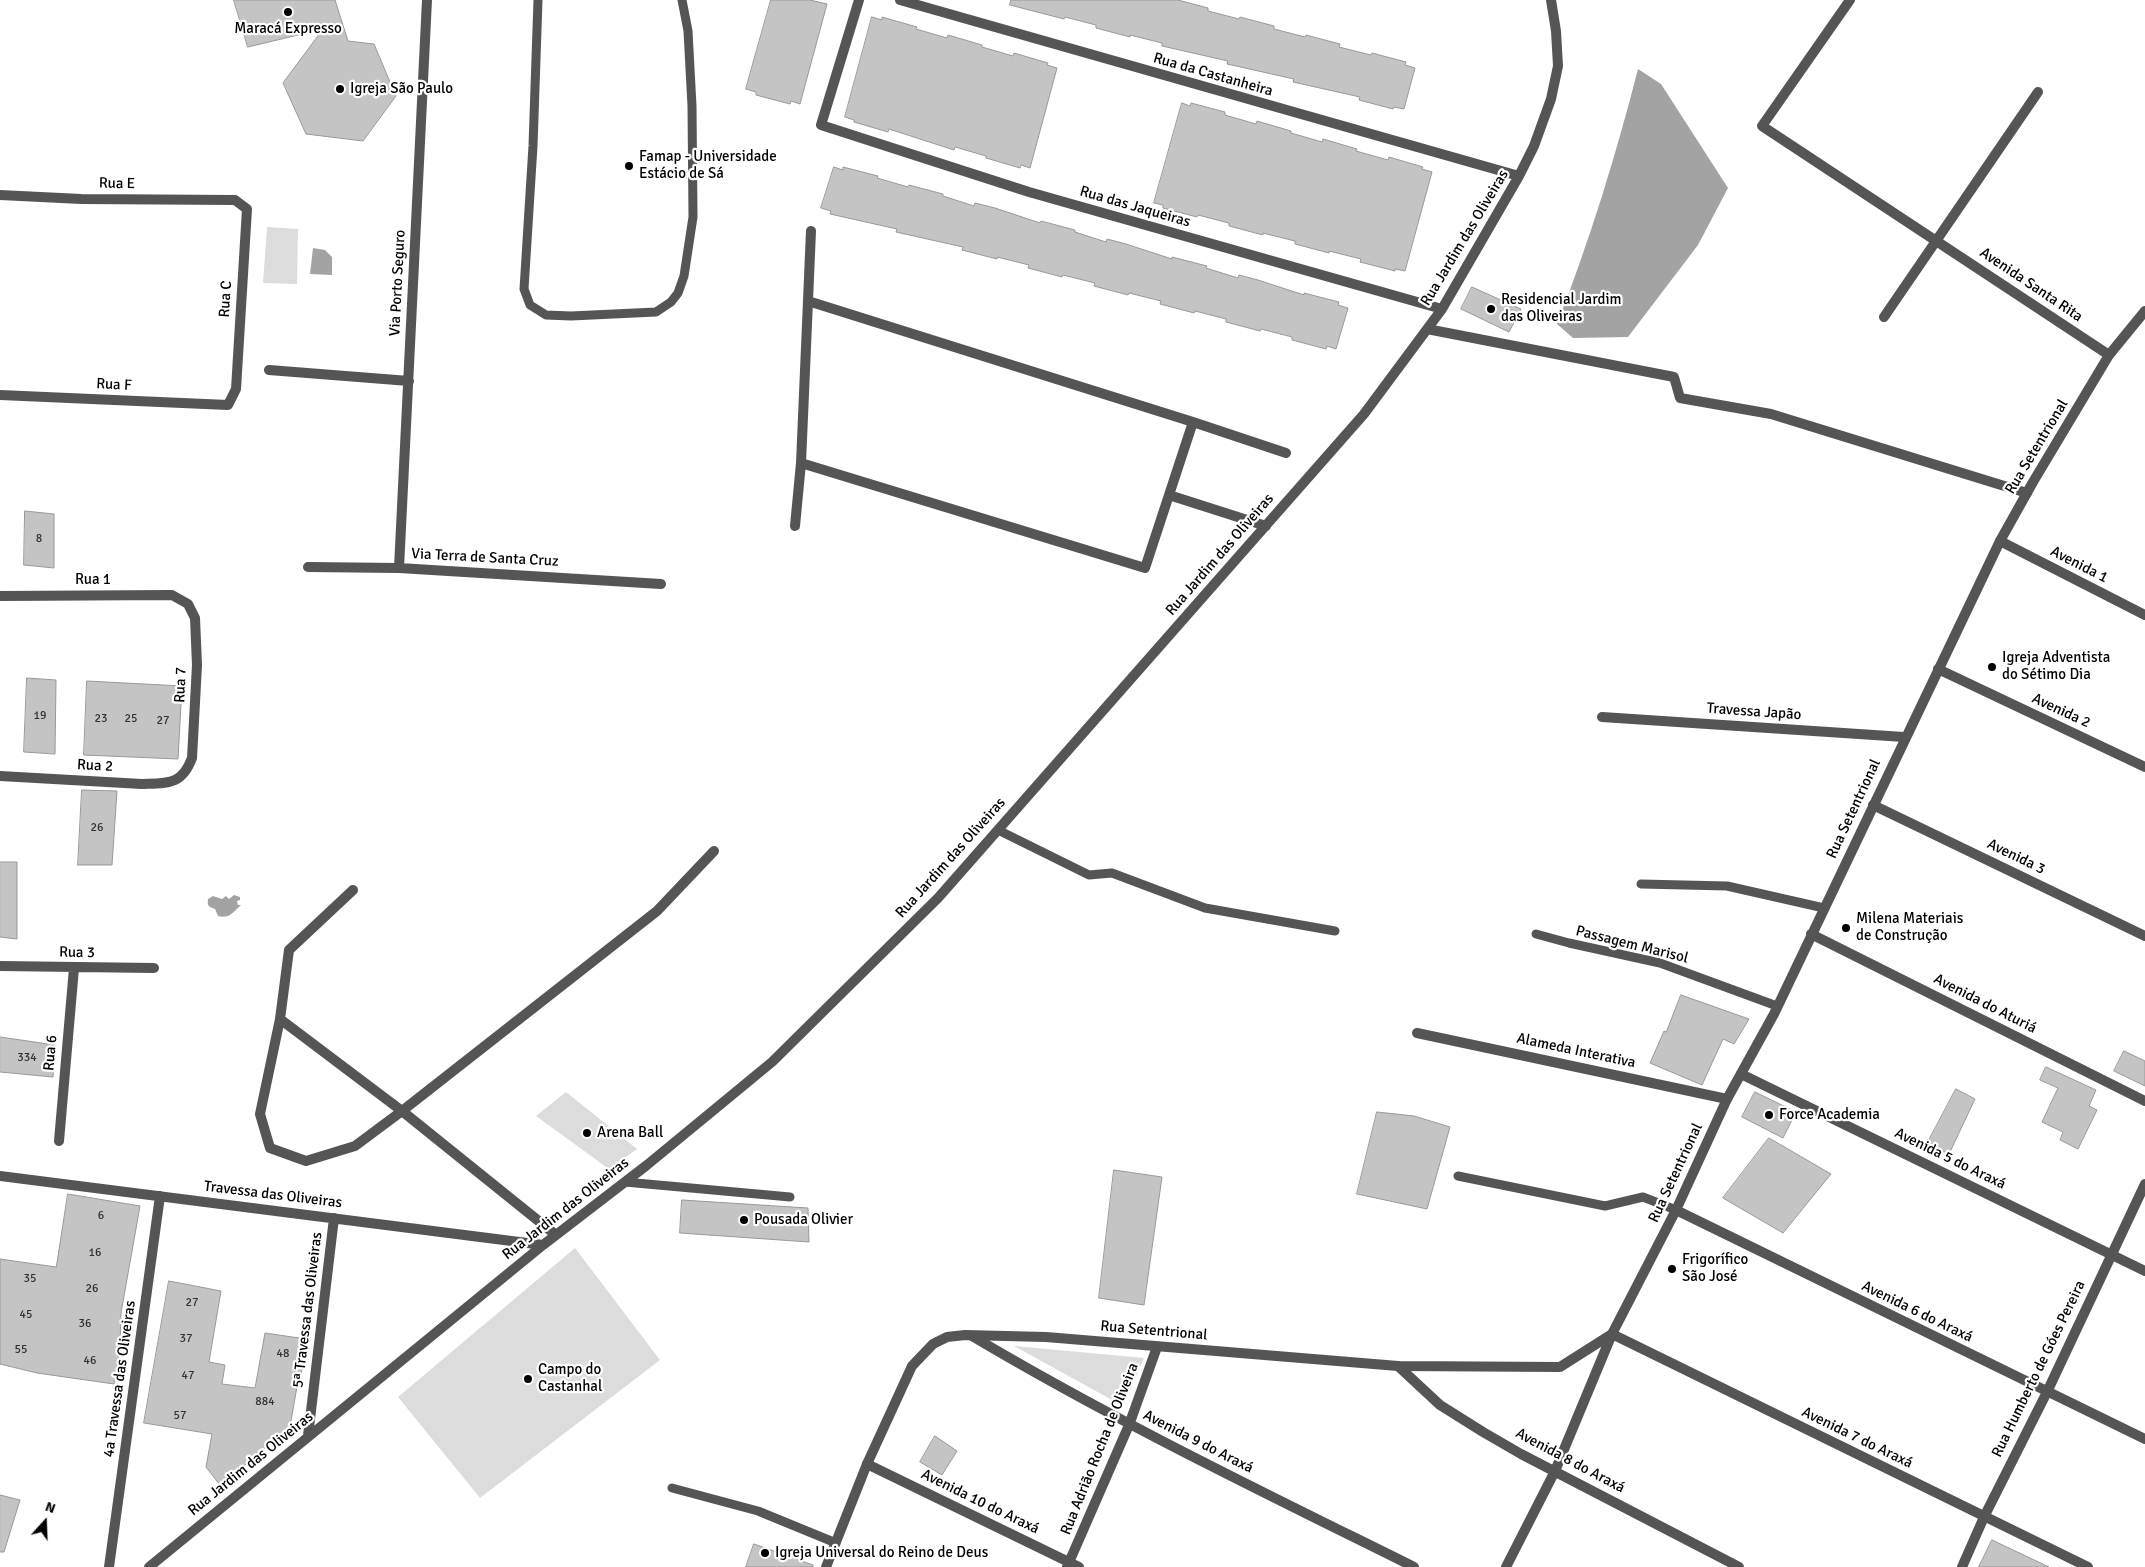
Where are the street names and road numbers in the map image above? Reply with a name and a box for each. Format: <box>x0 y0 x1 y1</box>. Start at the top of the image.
street label: Rua da Castanheira <box>1151 49 1275 101</box>
street label: Rua Jardim das Oliveiras <box>1417 167 1513 309</box>
street label: Rua E <box>99 175 135 193</box>
street label: Rua das Jaqueiras <box>1078 183 1192 231</box>
street label: Via Porto Seguro <box>386 229 410 337</box>
street label: Avenida Santa Rita <box>1976 244 2086 326</box>
street label: Rua C <box>216 280 236 318</box>
street label: Rua F <box>96 375 132 395</box>
street label: Rua Setentrional <box>2002 396 2072 498</box>
street label: Rua Jardim das Oliveiras <box>1162 490 1278 620</box>
street label: Avenida 1 <box>2047 543 2111 587</box>
street label: Via Terra de Santa Cruz <box>411 545 559 571</box>
street label: Rua 1 <box>75 571 111 589</box>
street label: Rua 7 <box>171 667 191 703</box>
street label: Avenida 2 <box>2029 690 2093 732</box>
street label: Travessa Japão <box>1706 700 1802 724</box>
street label: Rua 2 <box>77 756 113 776</box>
street label: Rua Setentrional <box>1823 756 1885 862</box>
street label: Rua Jardim das Oliveiras <box>892 794 1010 922</box>
street label: Avenida 3 <box>1984 835 2048 879</box>
street label: Passagem Marisol <box>1574 922 1690 968</box>
street label: Rua 3 <box>59 944 95 962</box>
street label: Avenida do Aturiá <box>1931 970 2039 1038</box>
street label: Alameda Interativa <box>1515 1030 1637 1072</box>
street label: Rua 6 <box>40 1034 62 1072</box>
street label: Rua Setentrional <box>1645 1120 1707 1226</box>
street label: Avenida 5 do Araxá <box>1892 1124 2008 1194</box>
street label: Rua Jardim das Oliveiras <box>499 1154 633 1264</box>
street label: Travessa das Oliveiras <box>203 1178 343 1212</box>
street label: 5ª Travessa das Oliveiras <box>290 1231 326 1389</box>
street label: Avenida 6 do Araxá <box>1859 1277 1975 1347</box>
street label: Rua Humberto de Góes Pereira <box>1988 1278 2090 1460</box>
street label: 4a Travessa das Oliveiras <box>100 1300 140 1458</box>
street label: Rua Setentrional <box>1100 1317 1208 1345</box>
street label: Rua Adrião Rocha de Oliveira <box>1057 1360 1143 1538</box>
street label: Avenida 7 do Araxá <box>1799 1403 1915 1473</box>
street label: Avenida 9 do Araxá <box>1140 1406 1256 1478</box>
street label: Rua Jardim das Oliveiras <box>185 1408 317 1520</box>
street label: Avenida 8 do Araxá <box>1512 1425 1628 1497</box>
street label: Avenida 10 do Araxá <box>918 1466 1042 1538</box>

